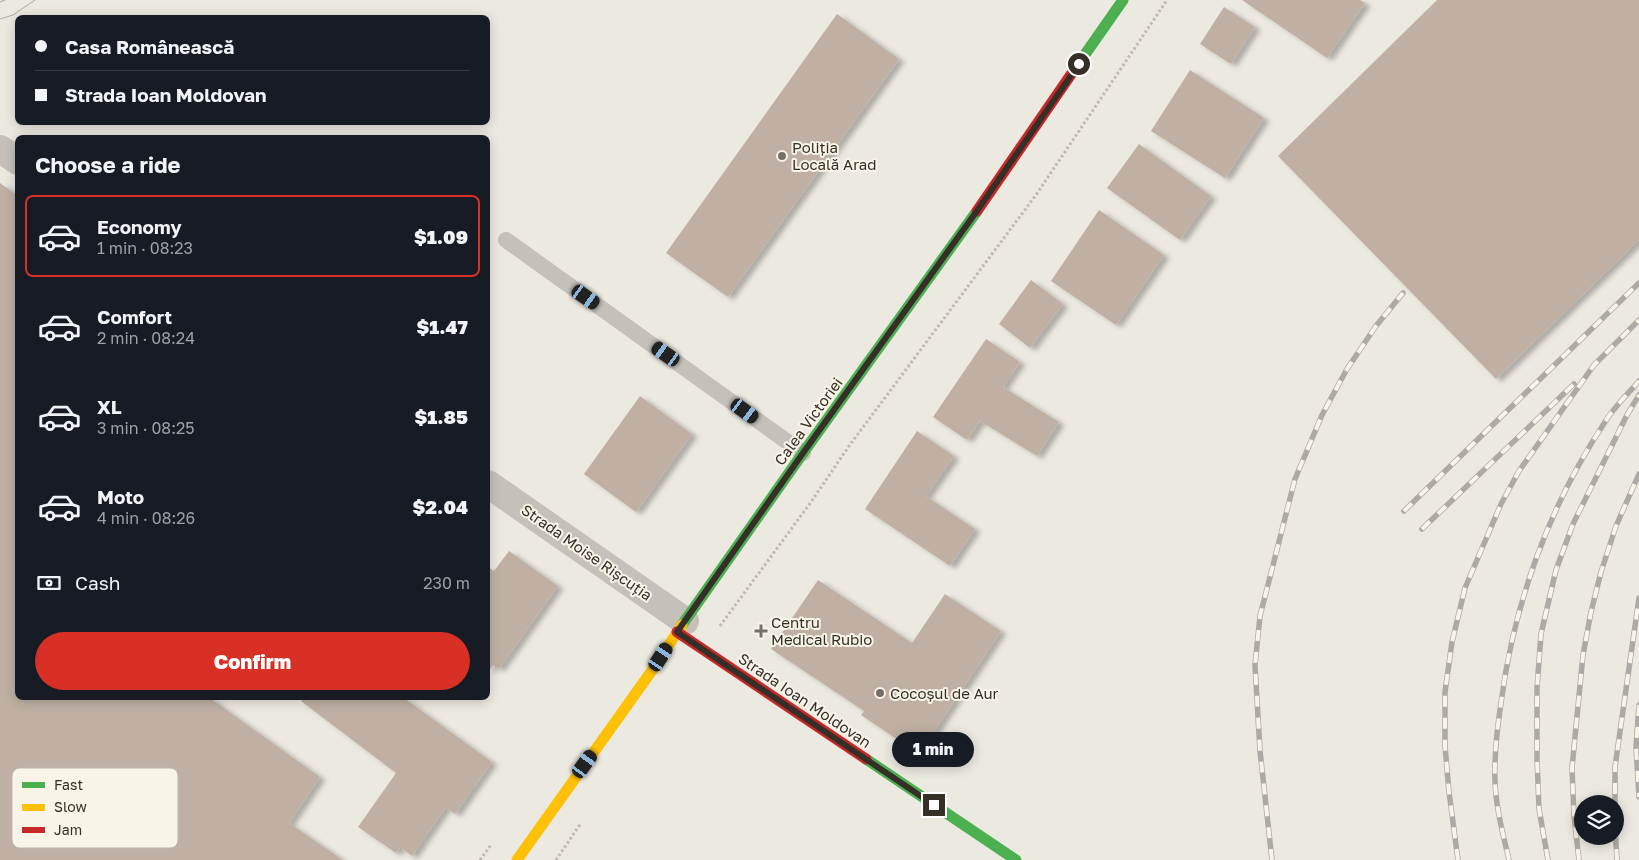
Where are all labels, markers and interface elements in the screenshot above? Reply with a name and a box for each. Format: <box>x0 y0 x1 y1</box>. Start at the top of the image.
text: Casa Românească <box>65 35 234 58</box>
route start <box>1068 53 1090 75</box>
text: Strada Ioan Moldovan <box>65 83 266 106</box>
place label: Poliția Locală Arad <box>792 138 877 173</box>
marker: Poliția Locală Arad <box>776 150 788 162</box>
text: Choose a ride <box>35 151 181 178</box>
icon: car <box>37 214 82 259</box>
text: Economy <box>97 215 182 238</box>
text: $1.09 <box>414 225 468 248</box>
text: 1 min · 08:23 <box>97 238 193 258</box>
car <box>569 282 602 312</box>
icon: car <box>37 304 82 349</box>
text: Comfort <box>97 305 172 328</box>
text: $1.47 <box>417 315 468 338</box>
text: 2 min · 08:24 <box>97 328 195 348</box>
car <box>649 339 682 369</box>
street label: Calea Victoriei <box>770 374 846 468</box>
icon: car <box>37 394 82 439</box>
text: XL <box>97 395 122 418</box>
car <box>728 396 761 426</box>
text: $1.85 <box>415 405 468 428</box>
text: 3 min · 08:25 <box>97 418 195 438</box>
icon: car <box>37 484 82 529</box>
text: Moto <box>97 485 144 508</box>
text: $2.04 <box>413 495 468 518</box>
street label: Strada Moise Rișcuția <box>518 500 656 604</box>
text: 4 min · 08:26 <box>97 508 195 528</box>
icon: cash <box>35 569 63 597</box>
text: Cash <box>75 571 120 594</box>
text: 230 m <box>423 573 470 593</box>
place label: Centru Medical Rubio <box>771 613 872 648</box>
marker: Centru Medical Rubio <box>755 625 767 637</box>
button: Confirm <box>35 632 470 690</box>
car <box>646 640 675 674</box>
street label: Strada Ioan Moldovan <box>735 649 875 751</box>
place label: Cocoșul de Aur <box>890 684 998 702</box>
marker: Cocoșul de Aur <box>874 687 886 699</box>
callout: 1 min <box>893 732 975 768</box>
text: 1 min <box>913 739 953 759</box>
car <box>570 747 599 781</box>
legend <box>12 768 178 848</box>
text: Fast <box>54 776 83 793</box>
route end <box>923 794 945 816</box>
map controls <box>1574 795 1624 845</box>
button: layers <box>1574 795 1624 845</box>
text: Slow <box>54 798 87 815</box>
text: Jam <box>54 821 82 838</box>

